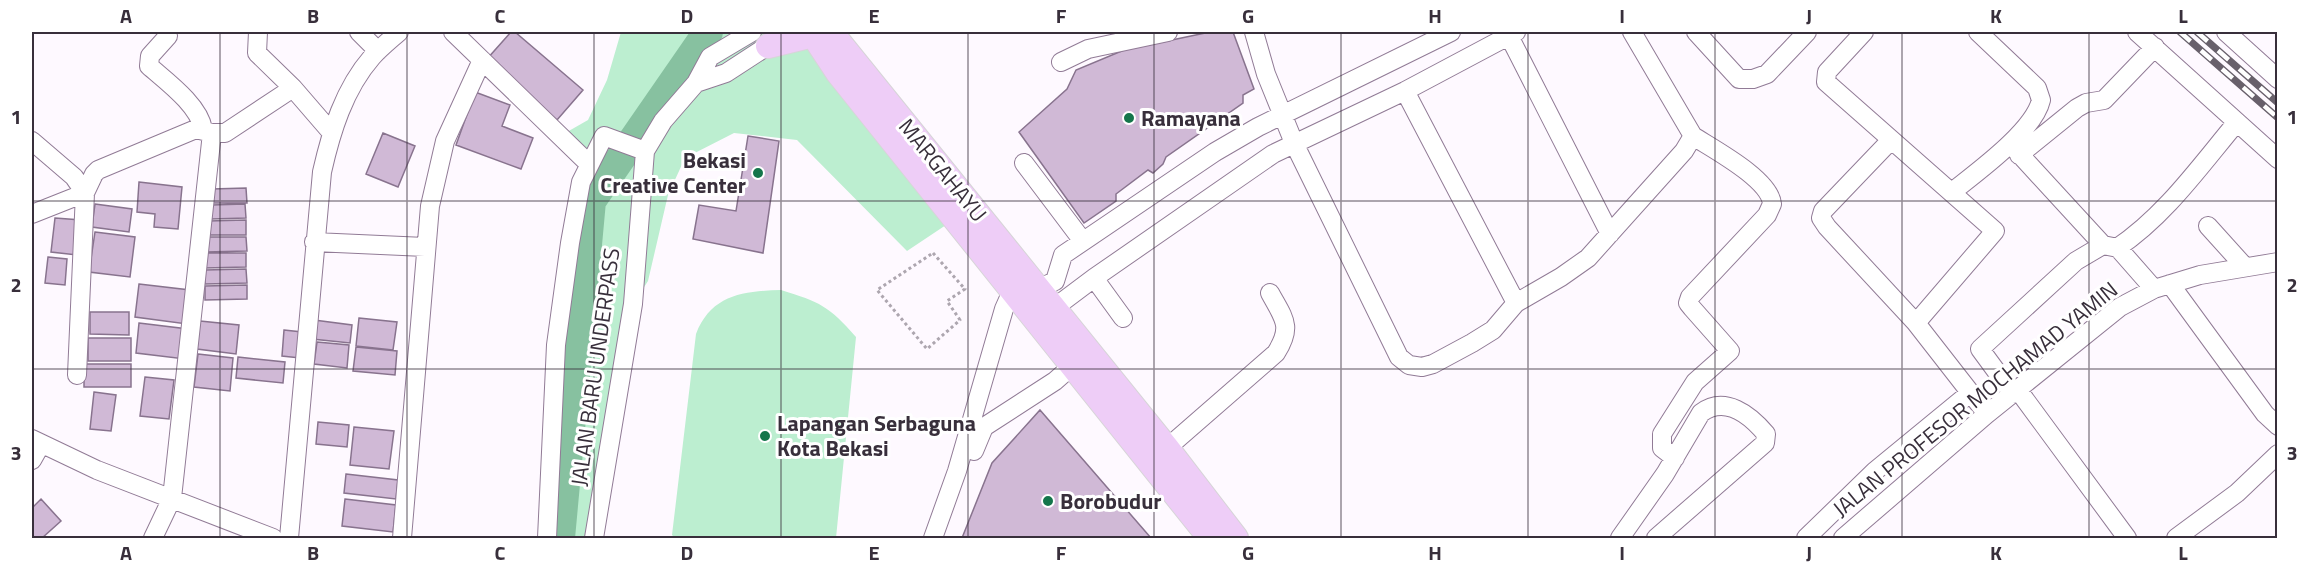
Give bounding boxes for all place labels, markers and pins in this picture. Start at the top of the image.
place label: Ramayana [1141,101,1241,135]
marker: Ramayana [1122,111,1136,125]
place label: Bekasi Creative Center [600,143,746,202]
marker: Bekasi Creative Center [751,166,765,180]
place label: Lapangan Serbaguna Kota Bekasi [777,406,976,465]
marker: Lapangan Serbaguna Kota Bekasi [758,429,772,443]
place label: Borobudur [1060,484,1162,518]
marker: Borobudur [1041,494,1055,508]

